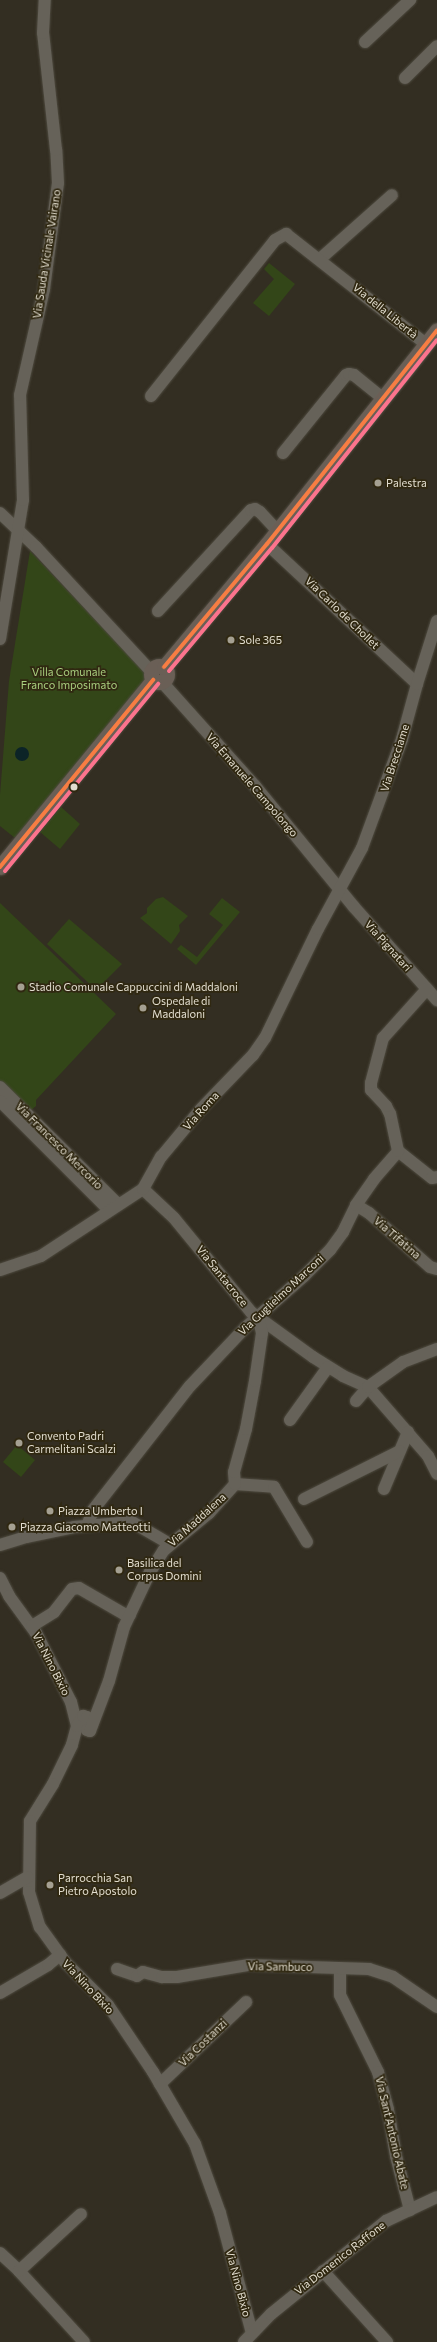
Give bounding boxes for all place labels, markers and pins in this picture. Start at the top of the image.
place label: Palestra [386,476,427,490]
marker: Palestra [373,478,383,488]
place label: Sole 365 [239,633,282,647]
marker: Sole 365 [226,635,236,645]
unlabelled marker [69,782,79,792]
place label: Stadio Comunale Cappuccini di Maddaloni [29,980,238,994]
marker: Stadio Comunale Cappuccini di Maddaloni [16,982,26,992]
place label: Ospedale di Maddaloni [152,995,210,1021]
marker: Ospedale di Maddaloni [137,1002,149,1014]
place label: Convento Padri Carmelitani Scalzi [27,1430,116,1456]
marker: Convento Padri Carmelitani Scalzi [14,1438,24,1448]
place label: Piazza Umberto I [58,1504,143,1518]
marker: Piazza Umberto I [45,1506,55,1516]
place label: Piazza Giacomo Matteotti [20,1520,150,1534]
marker: Piazza Giacomo Matteotti [7,1522,17,1532]
place label: Basilica del Corpus Domini [127,1557,201,1583]
marker: Basilica del Corpus Domini [114,1565,124,1575]
place label: Parrocchia San Pietro Apostolo [58,1872,137,1898]
marker: Parrocchia San Pietro Apostolo [45,1880,55,1890]

